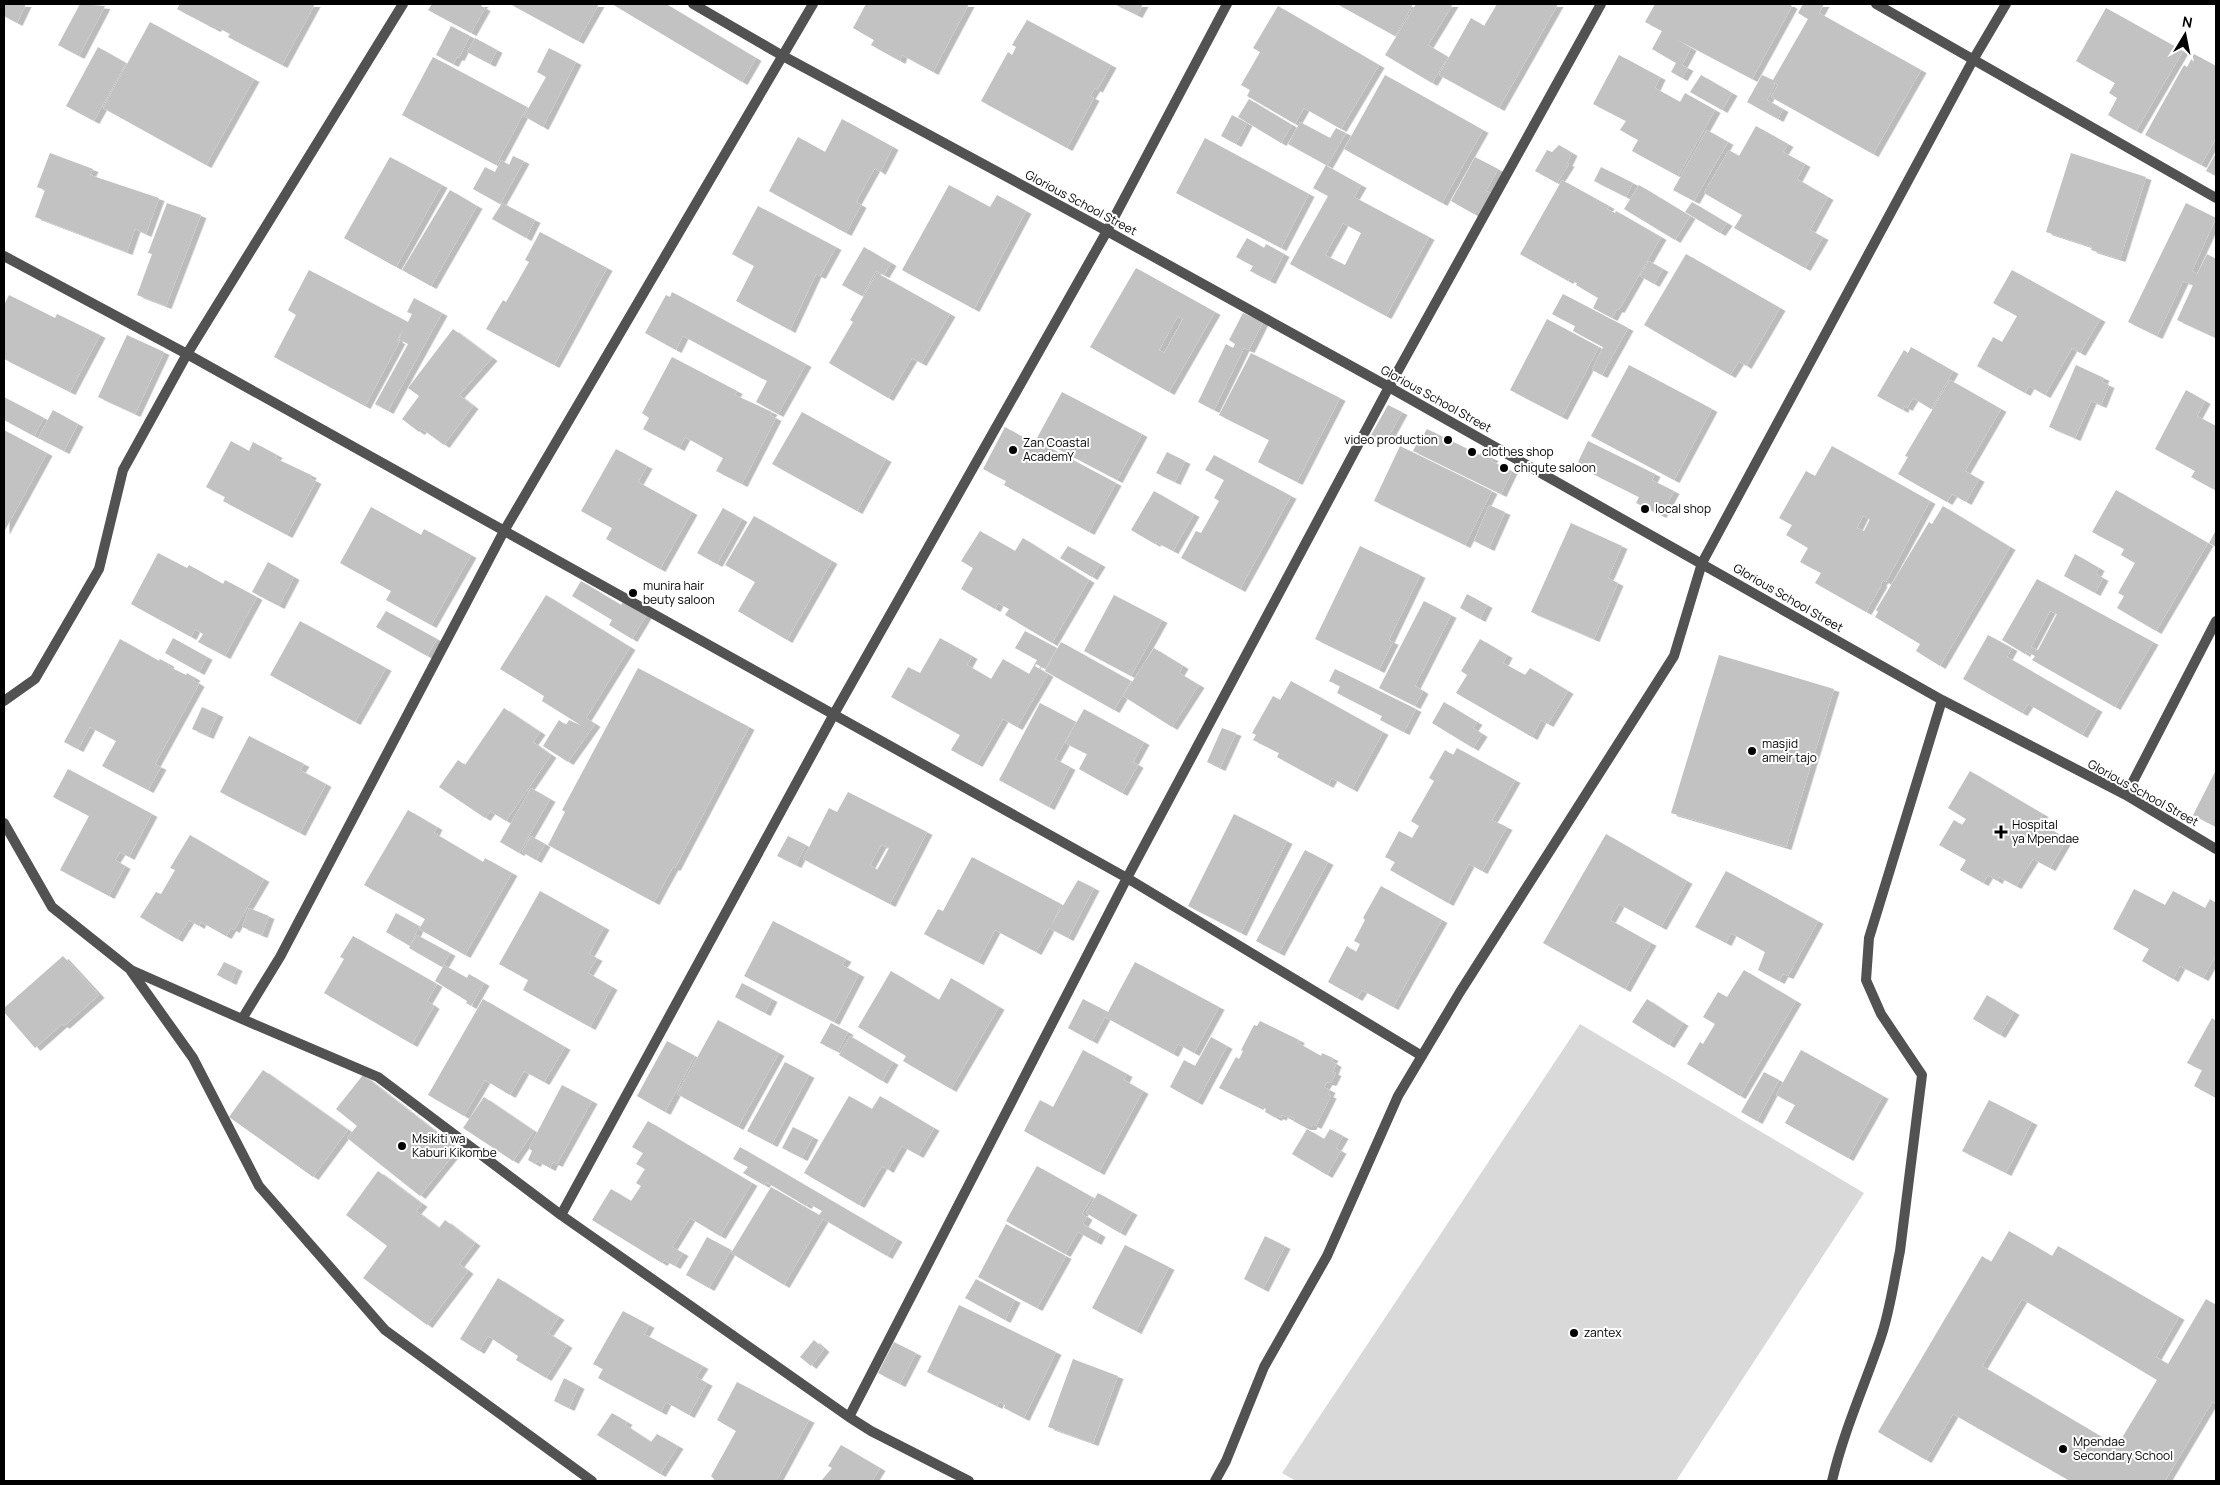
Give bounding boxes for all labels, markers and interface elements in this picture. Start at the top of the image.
north arrow [2160,10,2210,60]
text: N [2181,11,2194,32]
street label: Glorious School Street [1022,166,1140,239]
street label: Glorious School Street [1378,361,1495,436]
place label: video production [1344,431,1438,448]
place label: Zan Coastal AcademY [1023,434,1090,465]
marker: video production [1442,434,1454,446]
place label: clothes shop [1482,443,1554,460]
marker: Zan Coastal AcademY [1007,444,1019,456]
marker: clothes shop [1466,446,1478,458]
place label: chiqute saloon [1514,459,1596,476]
marker: chiqute saloon [1498,462,1510,474]
place label: local shop [1655,500,1711,517]
marker: local shop [1639,503,1651,515]
street label: Glorious School Street [1730,559,1846,636]
place label: munira hair beuty saloon [643,577,715,608]
marker: munira hair beuty saloon [627,587,639,599]
place label: masjid ameir tajo [1762,735,1817,766]
marker: masjid ameir tajo [1746,745,1758,757]
street label: Glorious School Street [2085,755,2202,830]
place label: Hospital ya Mpendae [2012,816,2079,847]
marker: Hospital ya Mpendae [1994,825,2008,839]
place label: Msikiti wa Kaburi Kikombe [412,1130,497,1161]
marker: Msikiti wa Kaburi Kikombe [396,1140,408,1152]
place label: zantex [1584,1324,1622,1341]
marker: zantex [1568,1327,1580,1339]
place label: Mpendae Secondary School [2073,1433,2173,1464]
marker: Mpendae Secondary School [2057,1443,2069,1455]

